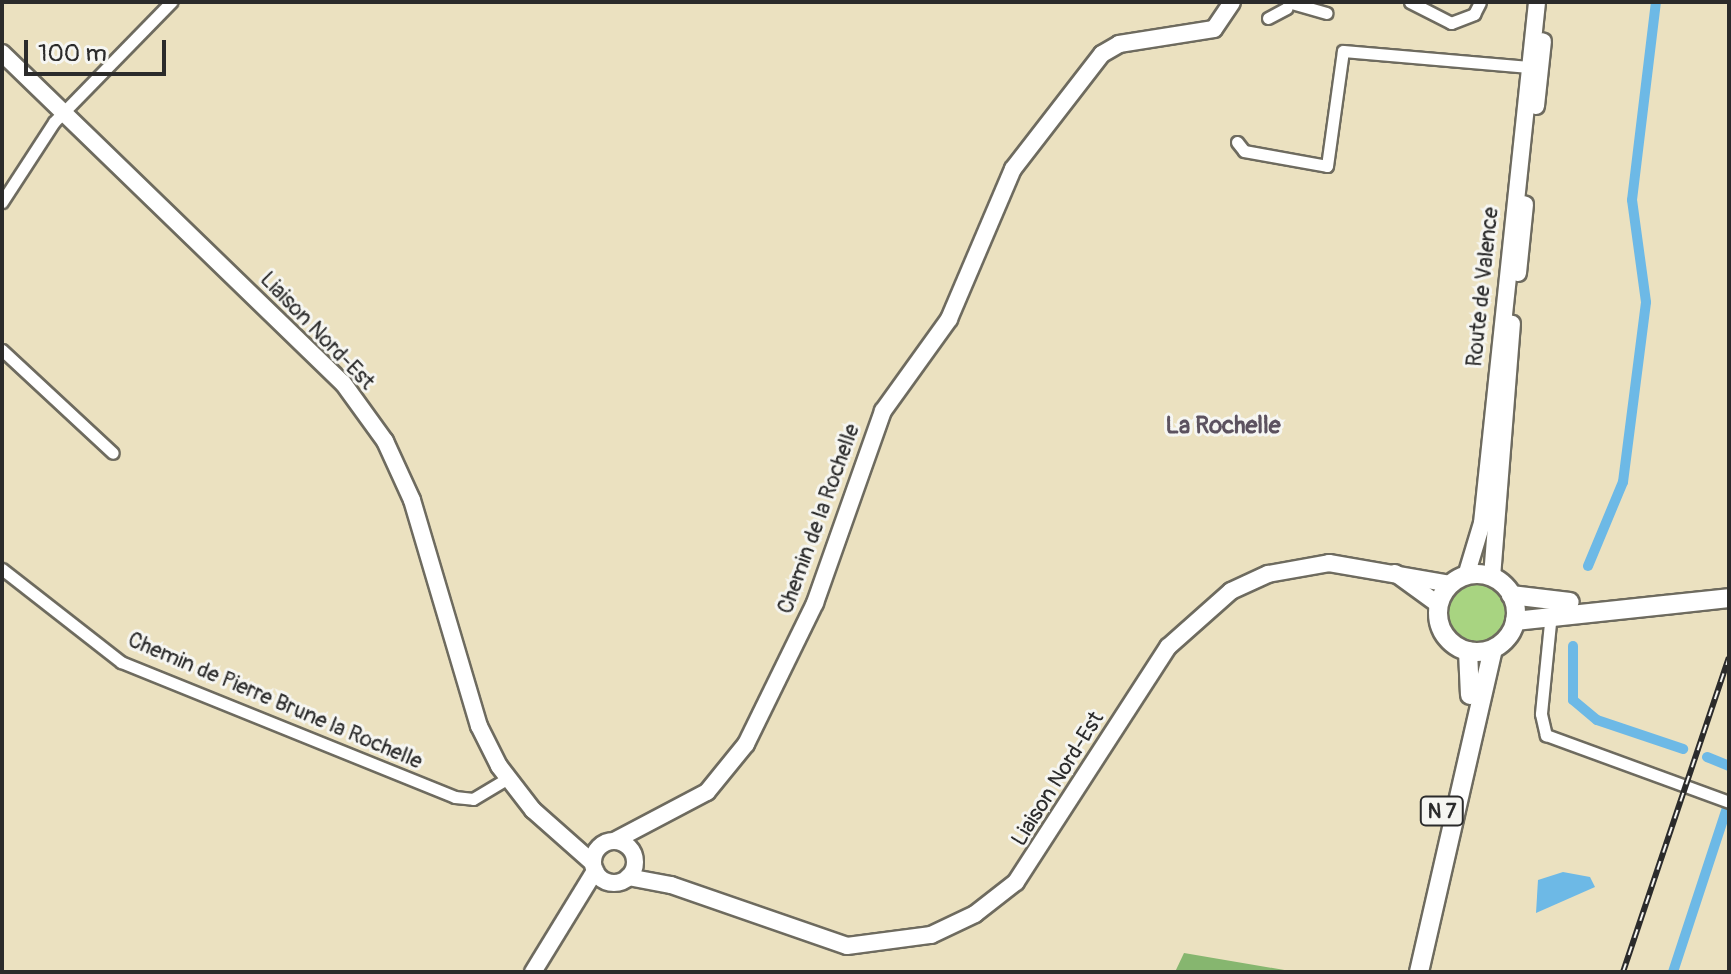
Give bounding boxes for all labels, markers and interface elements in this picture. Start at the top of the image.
scale bar [28,24,170,74]
text: 100 m [38,39,107,68]
street label: Route de Valence [1461,206,1505,368]
street label: Liaison Nord-Est [254,267,380,395]
district label: La Rochelle [1165,412,1281,440]
street label: Chemin de la Rochelle [772,420,866,618]
street label: Chemin de Pierre Brune la Rochelle [124,627,426,775]
street label: Liaison Nord-Est [1006,707,1110,851]
road number: N 7 [1418,795,1466,827]

